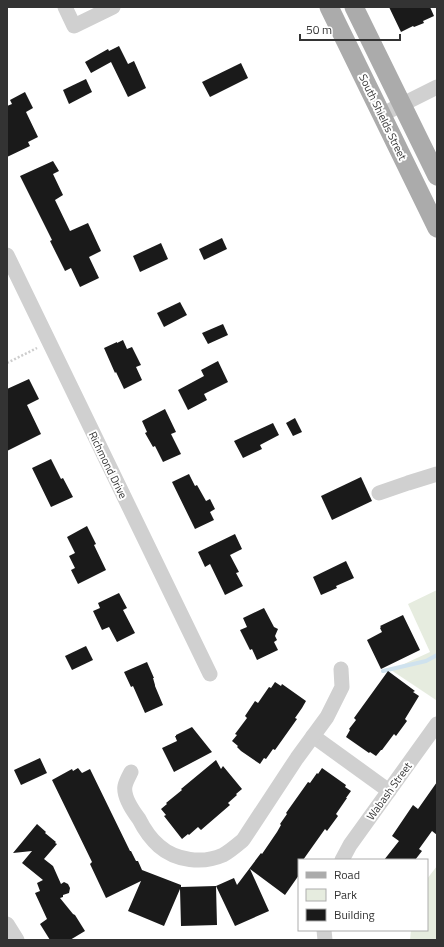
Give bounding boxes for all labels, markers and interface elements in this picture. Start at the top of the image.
scale bar [300,16,400,42]
text: 50 m [306,20,332,39]
street label: South Shields Street [355,71,411,163]
street label: Richmond Drive [85,429,131,502]
street label: Wabash Street [362,759,416,823]
legend [298,859,428,931]
text: Road [334,865,360,884]
text: Park [334,885,357,904]
text: Building [334,905,375,924]

